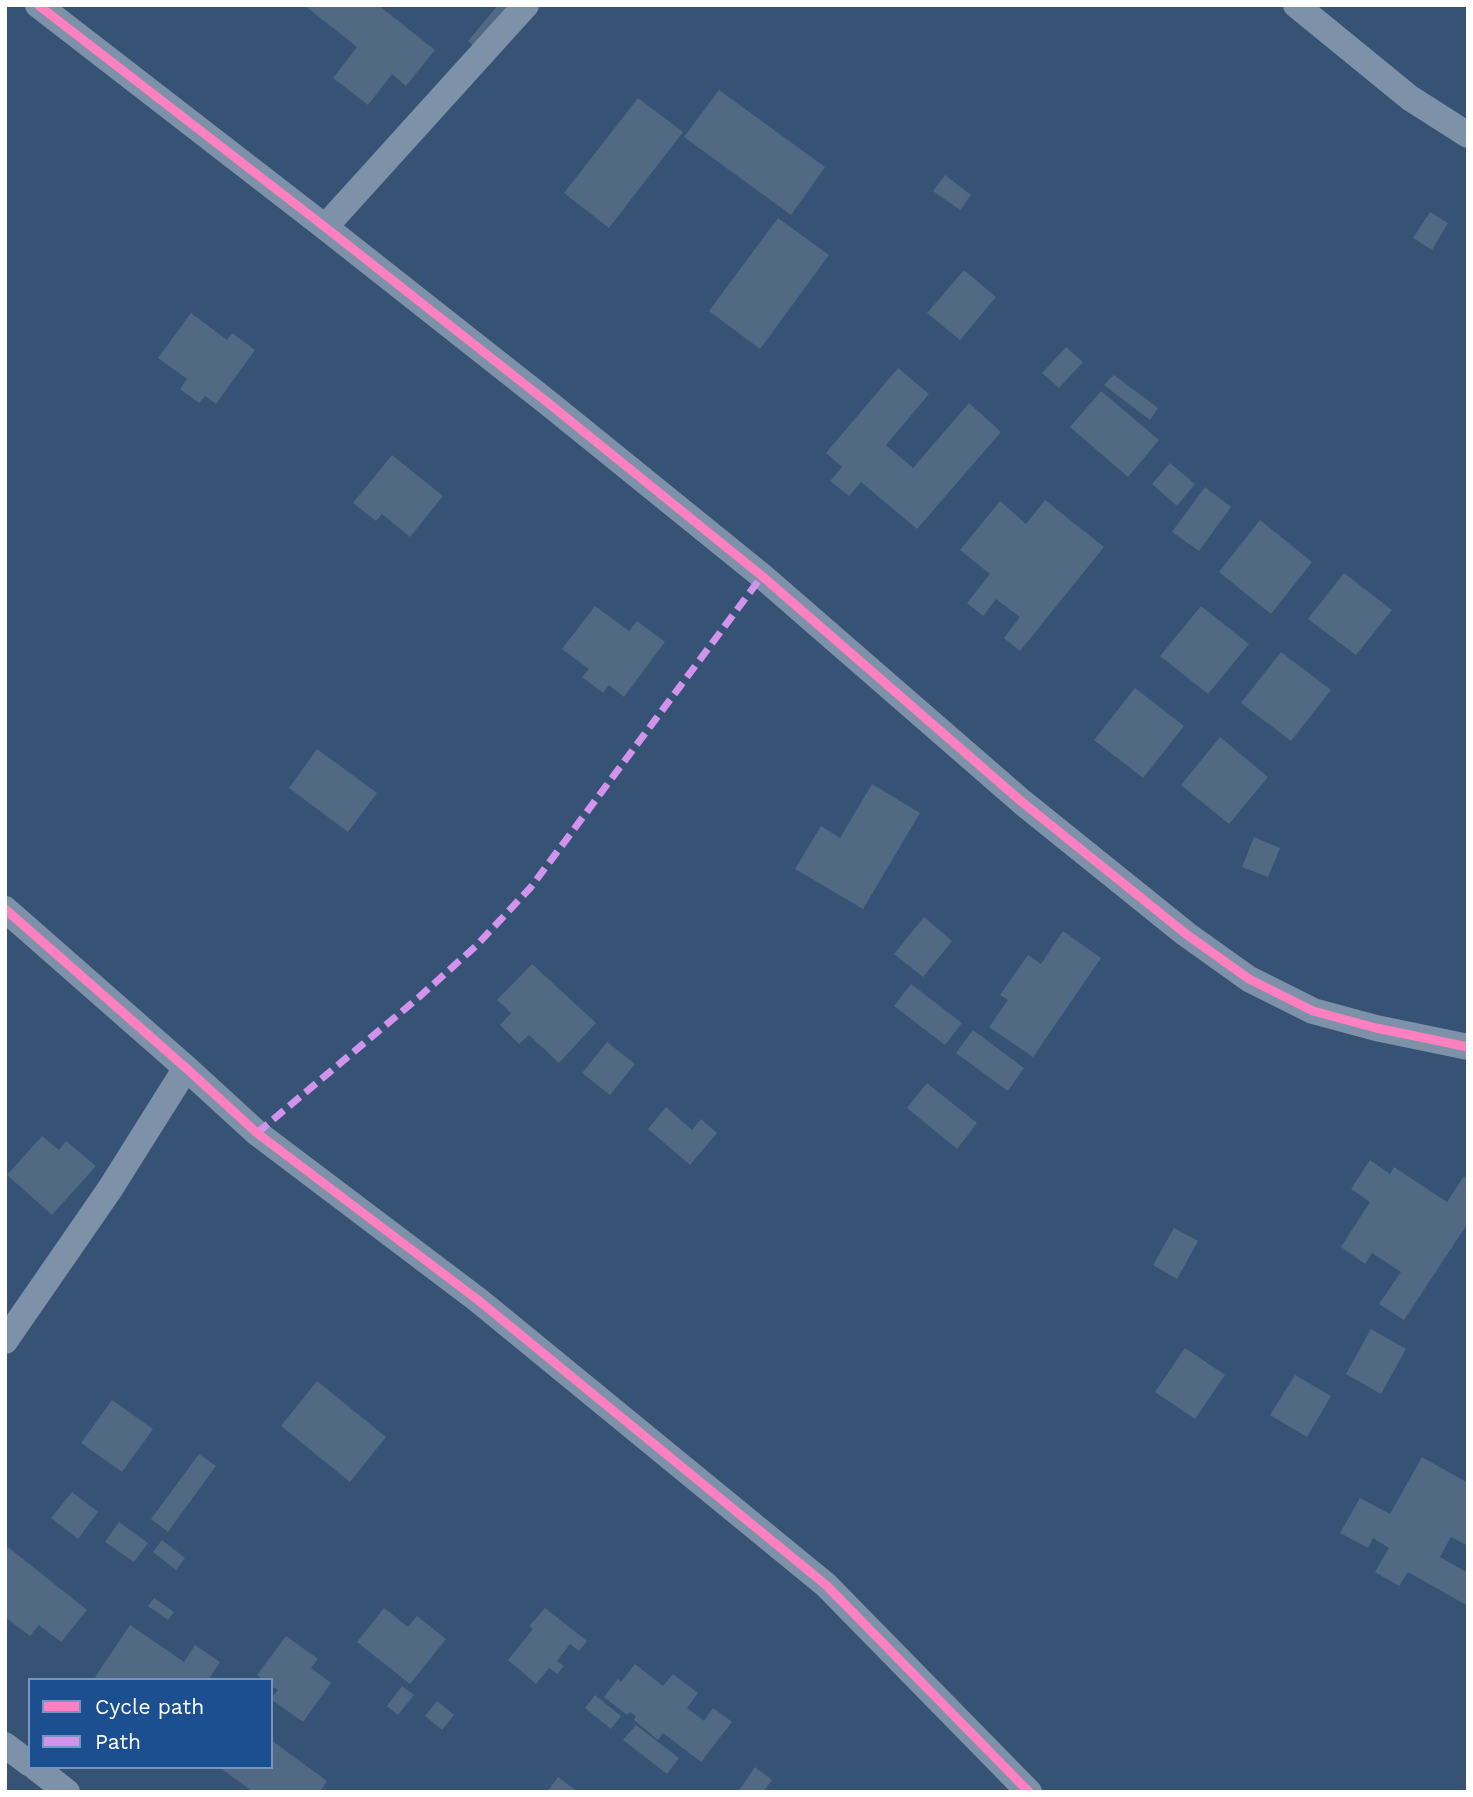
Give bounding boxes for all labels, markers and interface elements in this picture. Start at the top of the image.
legend [28,1678,273,1769]
text: Cycle path [95,1694,204,1719]
text: Path [95,1729,141,1754]

